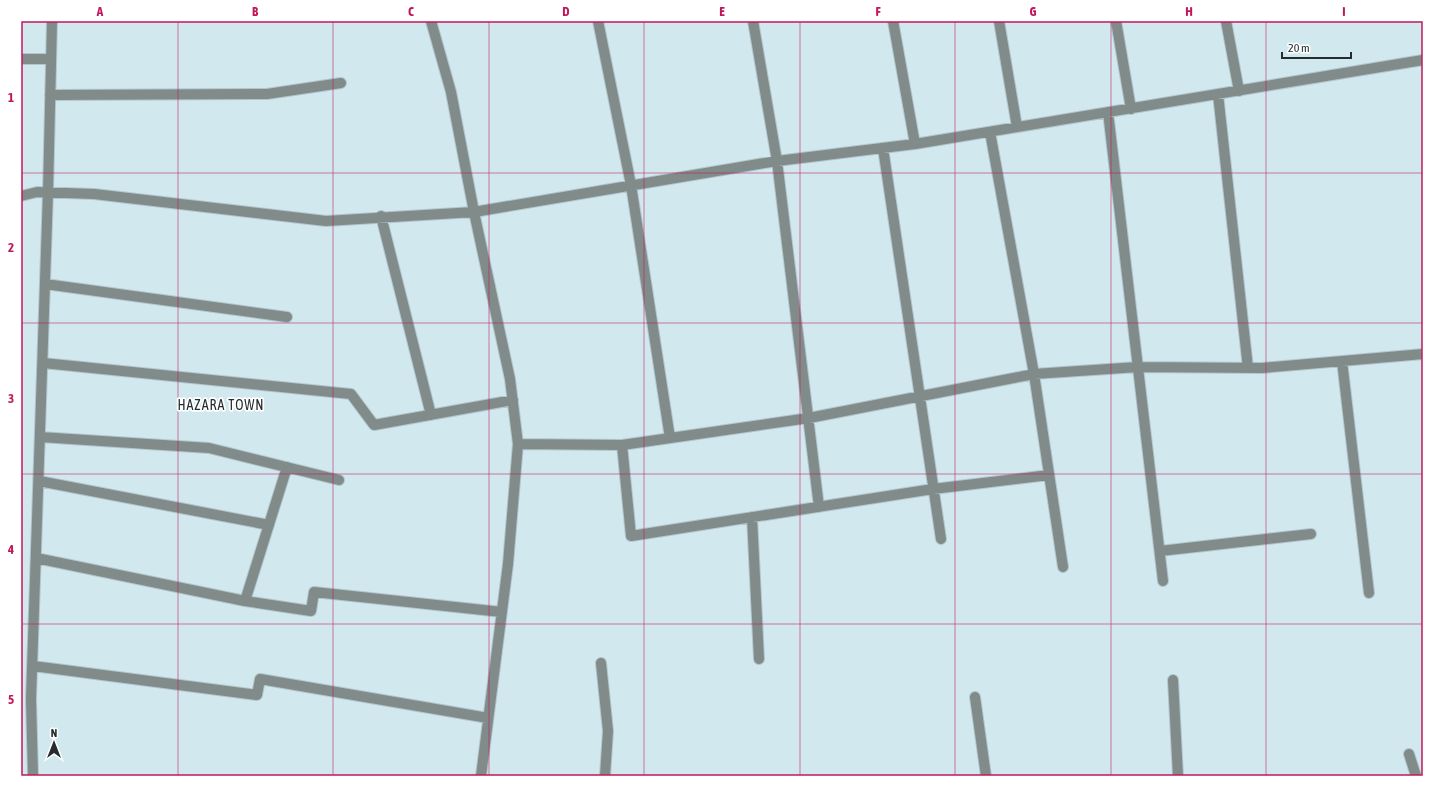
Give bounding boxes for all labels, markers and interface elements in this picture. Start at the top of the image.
text: A [96,4,104,19]
text: B [252,4,259,19]
text: C [408,4,414,19]
text: D [562,4,570,19]
text: E [719,4,725,19]
text: F [875,4,881,19]
text: G [1030,4,1037,19]
text: H [1185,4,1193,19]
text: I [1342,4,1346,19]
scale bar [1282,34,1351,60]
text: 20 m [1288,41,1310,55]
text: 1 [8,90,14,105]
text: 2 [8,240,14,255]
text: 3 [8,391,14,406]
district label: HAZARA TOWN [177,397,265,413]
text: 4 [7,542,14,557]
text: 5 [8,692,14,707]
north arrow [34,723,74,763]
text: N [51,727,57,739]

